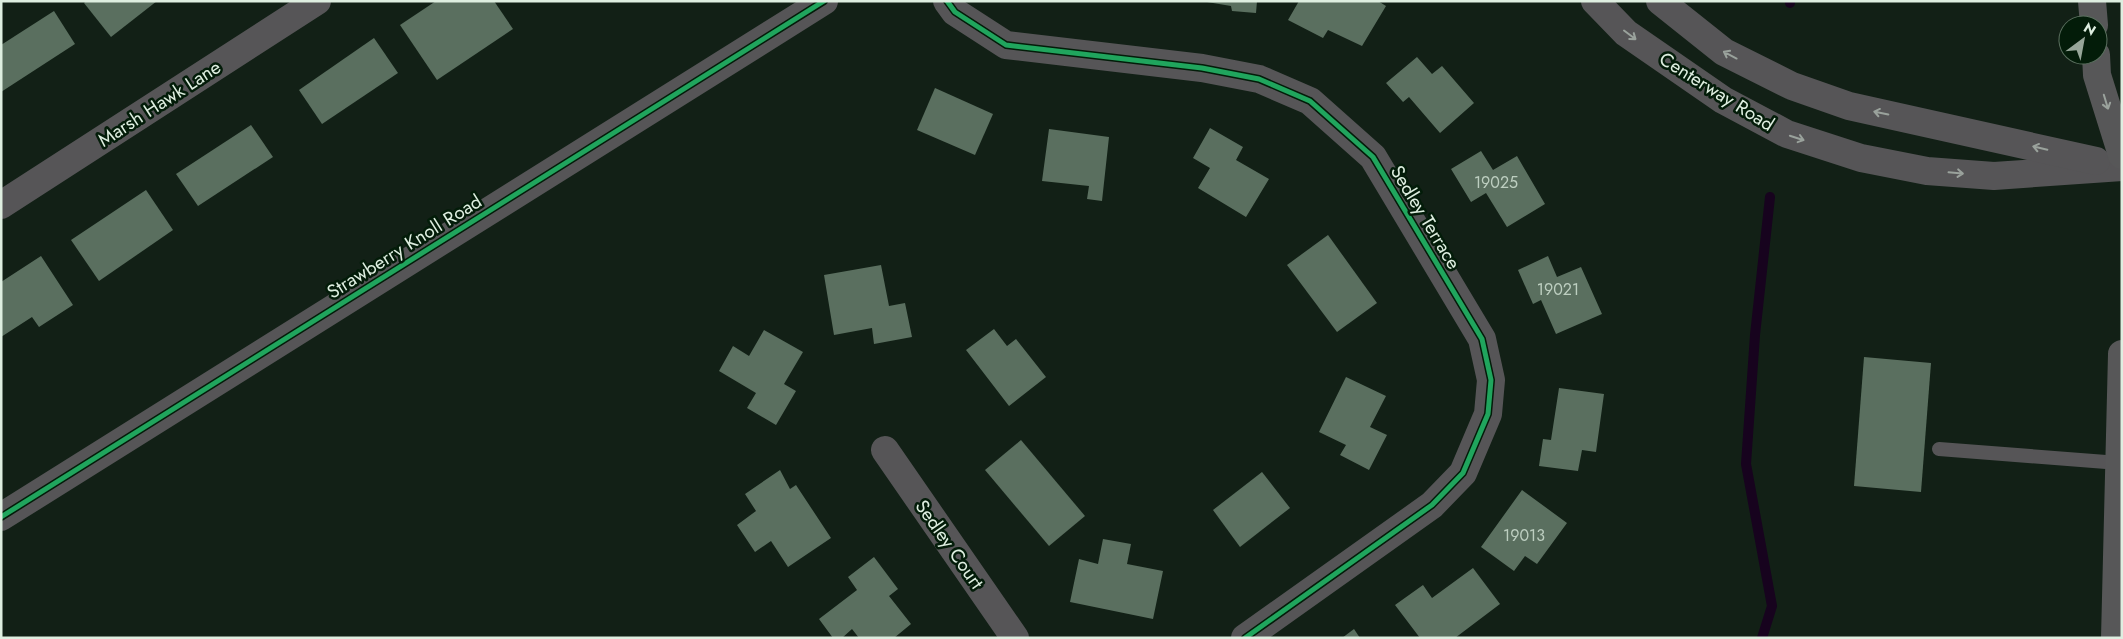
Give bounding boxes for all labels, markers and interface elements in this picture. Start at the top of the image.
north arrow [2058,15,2108,65]
text: N [2080,18,2100,40]
one-way arrow [1623,30,1636,41]
street label: Centerway Road [1654,45,1780,138]
one-way arrow [1723,50,1738,59]
street label: Marsh Hawk Lane [93,53,226,153]
one-way arrow [2101,94,2111,110]
one-way arrow [1874,108,1890,117]
one-way arrow [1789,134,1805,143]
one-way arrow [2032,143,2048,152]
street label: Sedley Terrace [1384,160,1467,274]
one-way arrow [1947,168,1963,178]
house number: 19025 [1474,171,1518,194]
street label: Strawberry Knoll Road [322,188,487,305]
house number: 19021 [1537,278,1579,301]
street label: Sedley Court [909,494,991,595]
house number: 19013 [1503,524,1545,547]

